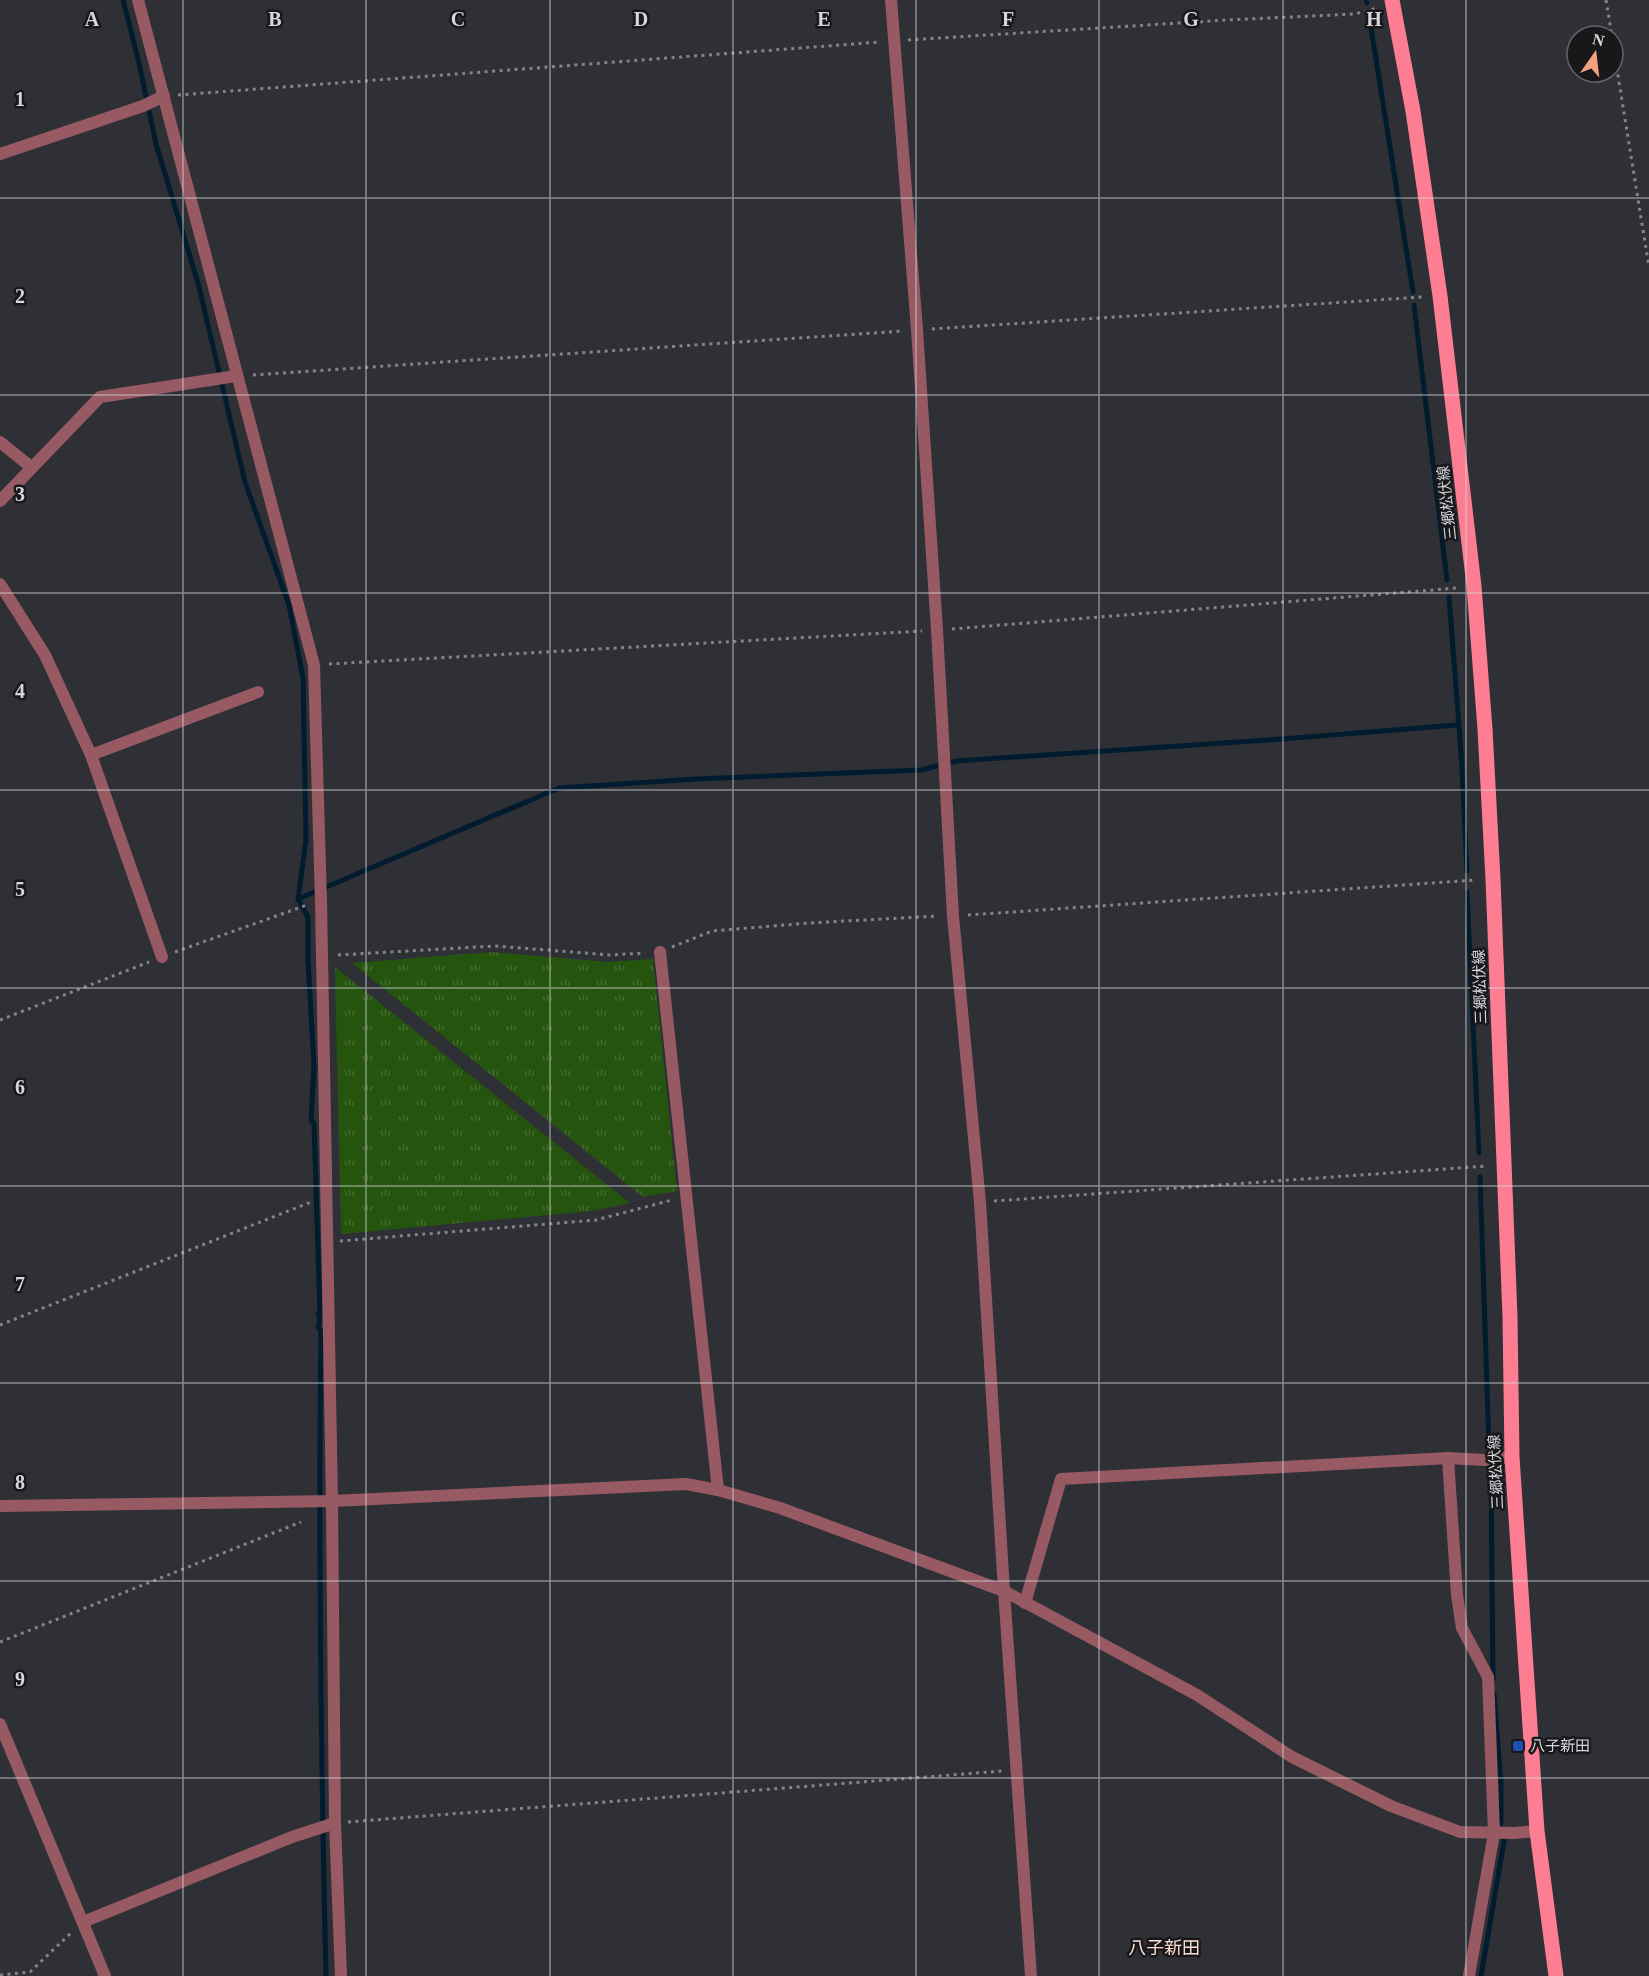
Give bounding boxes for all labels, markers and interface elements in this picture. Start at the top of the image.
text: A [85,8,100,30]
text: B [268,8,282,30]
text: C [451,8,465,30]
text: D [634,8,648,30]
text: E [817,8,831,30]
text: F [1002,8,1014,30]
text: G [1183,8,1199,30]
text: H [1366,8,1382,30]
north arrow [1565,24,1625,84]
text: N [1591,30,1607,50]
text: 1 [15,88,25,110]
text: 2 [15,285,25,307]
street label: 三郷松伏線 [1435,465,1459,541]
text: 3 [15,483,25,505]
text: 4 [15,680,25,702]
text: 5 [15,878,25,900]
street label: 三郷松伏線 [1471,949,1489,1025]
text: 6 [15,1076,25,1098]
text: 7 [15,1273,25,1295]
street label: 三郷松伏線 [1486,1434,1506,1510]
text: 8 [15,1471,25,1493]
text: 9 [15,1668,25,1690]
place label: 八子新田 [1530,1738,1590,1754]
marker: 八子新田 [1511,1739,1525,1753]
district label: 八子新田 [1128,1938,1200,1958]

